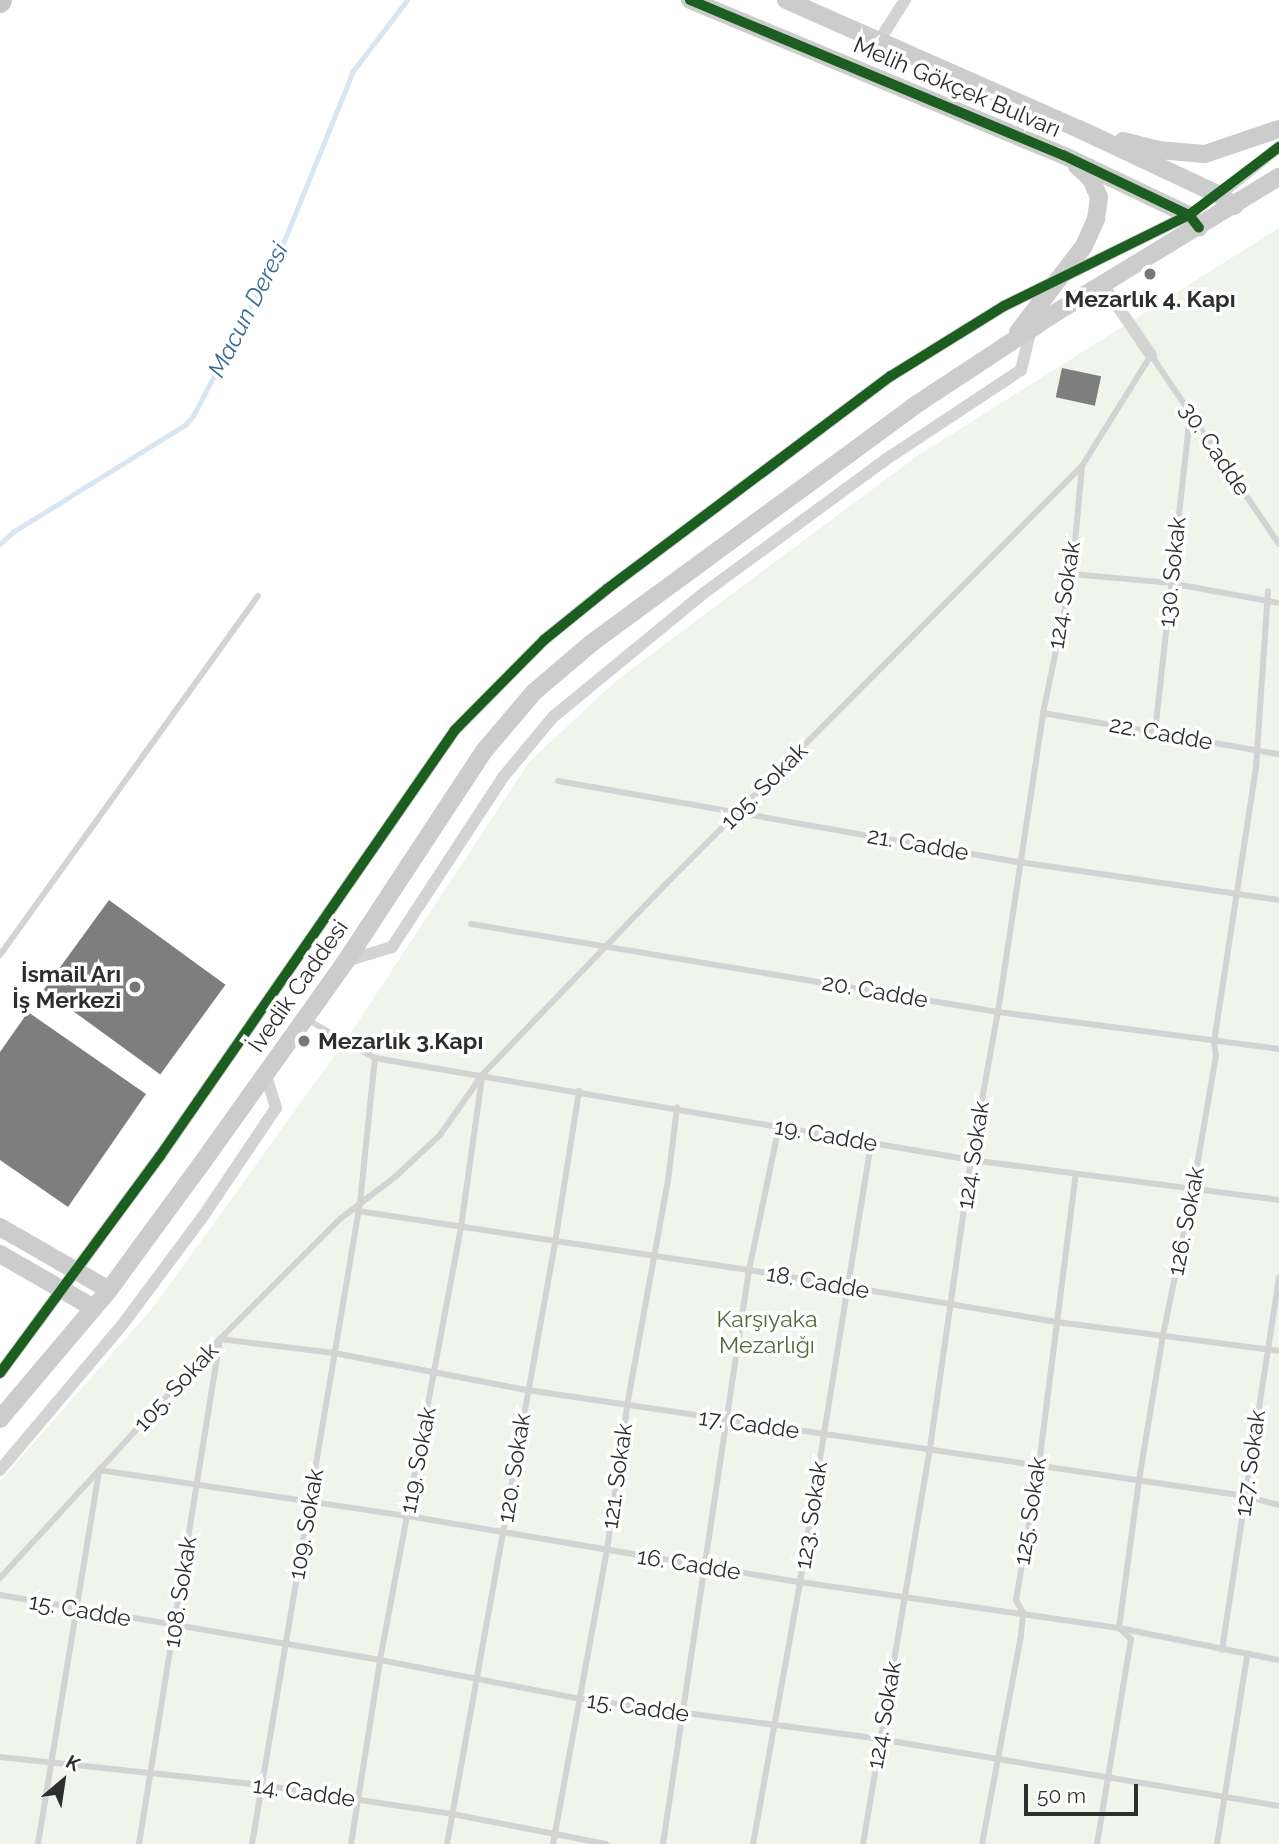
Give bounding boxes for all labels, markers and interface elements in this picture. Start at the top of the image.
street label: Melih Gökçek Bulvarı [849,31,1065,143]
water label: Macun Deresi [202,238,294,382]
marker: Mezarlık 4. Kapı [1142,266,1158,282]
place label: Mezarlık 4. Kapı [1064,285,1236,313]
street label: 30. Cadde [1174,397,1256,501]
street label: 130. Sokak [1152,515,1192,629]
street label: 124. Sokak [1042,539,1086,651]
street label: 22. Cadde [1107,710,1215,756]
street label: 105. Sokak [715,737,813,835]
street label: 21. Cadde [865,822,971,866]
street label: İvedik Caddesi [242,915,354,1057]
place label: İsmail Arı İş Merkezi [12,960,121,1014]
street label: 20. Cadde [820,968,930,1014]
marker: İsmail Arı İş Merkezi [127,979,143,995]
place label: Mezarlık 3.Kapı [318,1027,483,1055]
marker: Mezarlık 3.Kapı [296,1033,312,1049]
street label: 124. Sokak [951,1099,995,1211]
street label: 19. Cadde [772,1112,880,1158]
street label: 126. Sokak [1162,1164,1210,1278]
street label: 18. Cadde [764,1259,872,1305]
park label: Karşıyaka Mezarlığı [717,1305,817,1359]
street label: 105. Sokak [128,1337,224,1437]
street label: 17. Cadde [697,1403,801,1445]
street label: 119. Sokak [394,1404,442,1516]
street label: 127. Sokak [1229,1408,1271,1518]
street label: 120. Sokak [492,1411,536,1525]
street label: 121. Sokak [596,1421,638,1531]
street label: 125. Sokak [1008,1455,1052,1567]
street label: 123. Sokak [789,1459,833,1571]
street label: 109. Sokak [283,1466,329,1582]
street label: 108. Sokak [158,1534,202,1650]
street label: 16. Cadde [635,1542,743,1586]
street label: 15. Cadde [27,1587,133,1633]
street label: 124. Sokak [861,1659,907,1771]
street label: 15. Cadde [585,1686,691,1728]
north arrow [28,1746,98,1816]
text: K [62,1750,84,1775]
scale bar [1027,1770,1141,1814]
street label: 14. Cadde [251,1771,357,1813]
text: 50 m [1037,1783,1086,1808]

